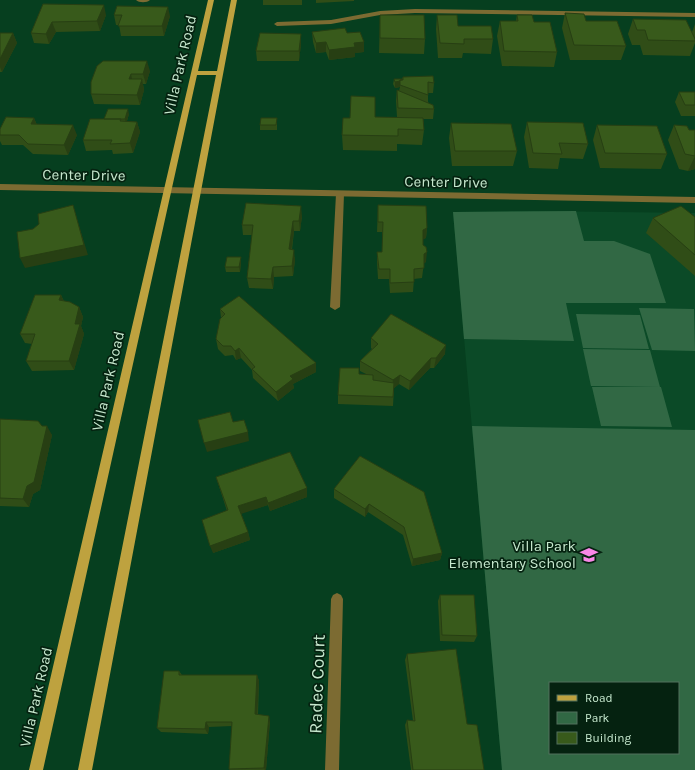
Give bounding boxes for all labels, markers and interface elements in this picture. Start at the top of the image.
street label: Villa Park Road [160,13,200,117]
street label: Center Drive [42,165,126,185]
street label: Center Drive [404,172,488,192]
street label: Villa Park Road [88,329,128,433]
place label: Villa Park Elementary School [449,537,576,572]
school or university icon: Villa Park Elementary School [579,545,599,565]
street label: Radec Court [304,634,330,734]
street label: Villa Park Road [16,645,56,749]
legend [549,682,679,754]
text: Road [585,691,613,705]
text: Park [585,711,610,725]
text: Building [585,731,632,745]

